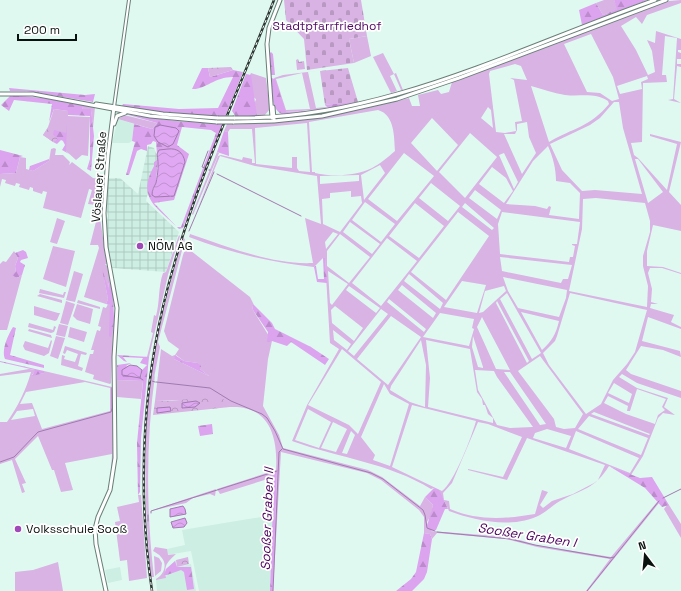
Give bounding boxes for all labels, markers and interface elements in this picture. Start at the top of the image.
scale bar [18,16,76,42]
park label: Stadtpfarrfriedhof [273,18,381,34]
text: 200 m [24,22,60,38]
street label: Vöslauer Straße [88,131,110,223]
place label: NÖM AG [148,238,193,254]
marker: NÖM AG [135,241,145,251]
water label: Sooßer Graben II [257,466,277,571]
water label: Sooßer Graben I [477,519,579,551]
place label: Volksschule Sooß [26,521,127,537]
marker: Volksschule Sooß [13,524,23,534]
north arrow [625,535,665,575]
text: N [637,538,648,553]

